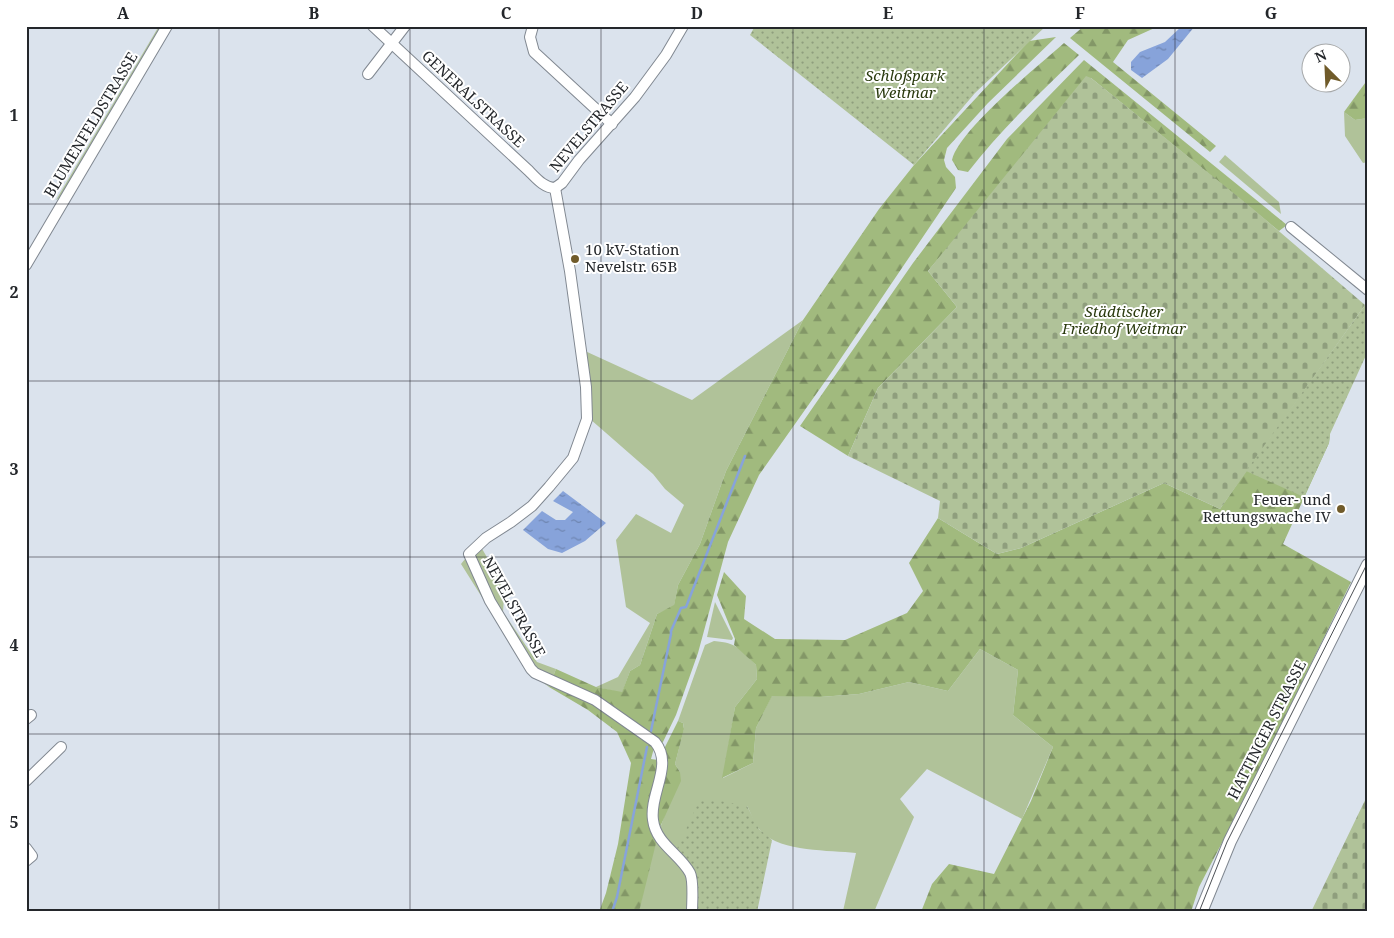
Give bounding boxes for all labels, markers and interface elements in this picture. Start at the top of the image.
text: A [117,2,130,24]
text: B [309,2,320,24]
text: C [501,2,512,24]
text: D [691,2,703,24]
text: E [883,2,893,24]
text: F [1075,2,1085,24]
text: G [1265,2,1277,24]
north arrow [1302,42,1352,92]
street label: GENERALSTRASSE [418,45,529,151]
text: N [1312,45,1329,67]
street label: BLUMENFELDSTRASSE [39,48,142,201]
park label: Schloßpark Weitmar [865,65,945,102]
street label: NEVELSTRASSE [544,77,632,176]
text: 1 [9,104,19,126]
place label: 10 kV-Station Nevelstr. 65B [585,239,680,276]
marker: 10 kV-Station Nevelstr. 65B [569,253,581,265]
text: 2 [9,281,19,303]
park label: Städtischer Friedhof Weitmar [1061,301,1187,338]
text: 3 [9,458,19,480]
place label: Feuer- und Rettungswache IV [1203,489,1332,526]
marker: Feuer- und Rettungswache IV [1335,503,1347,515]
street label: NEVELSTRASSE [479,552,551,661]
text: 4 [9,634,19,656]
street label: HATTINGER STRASSE [1222,656,1310,803]
text: 5 [9,811,19,833]

